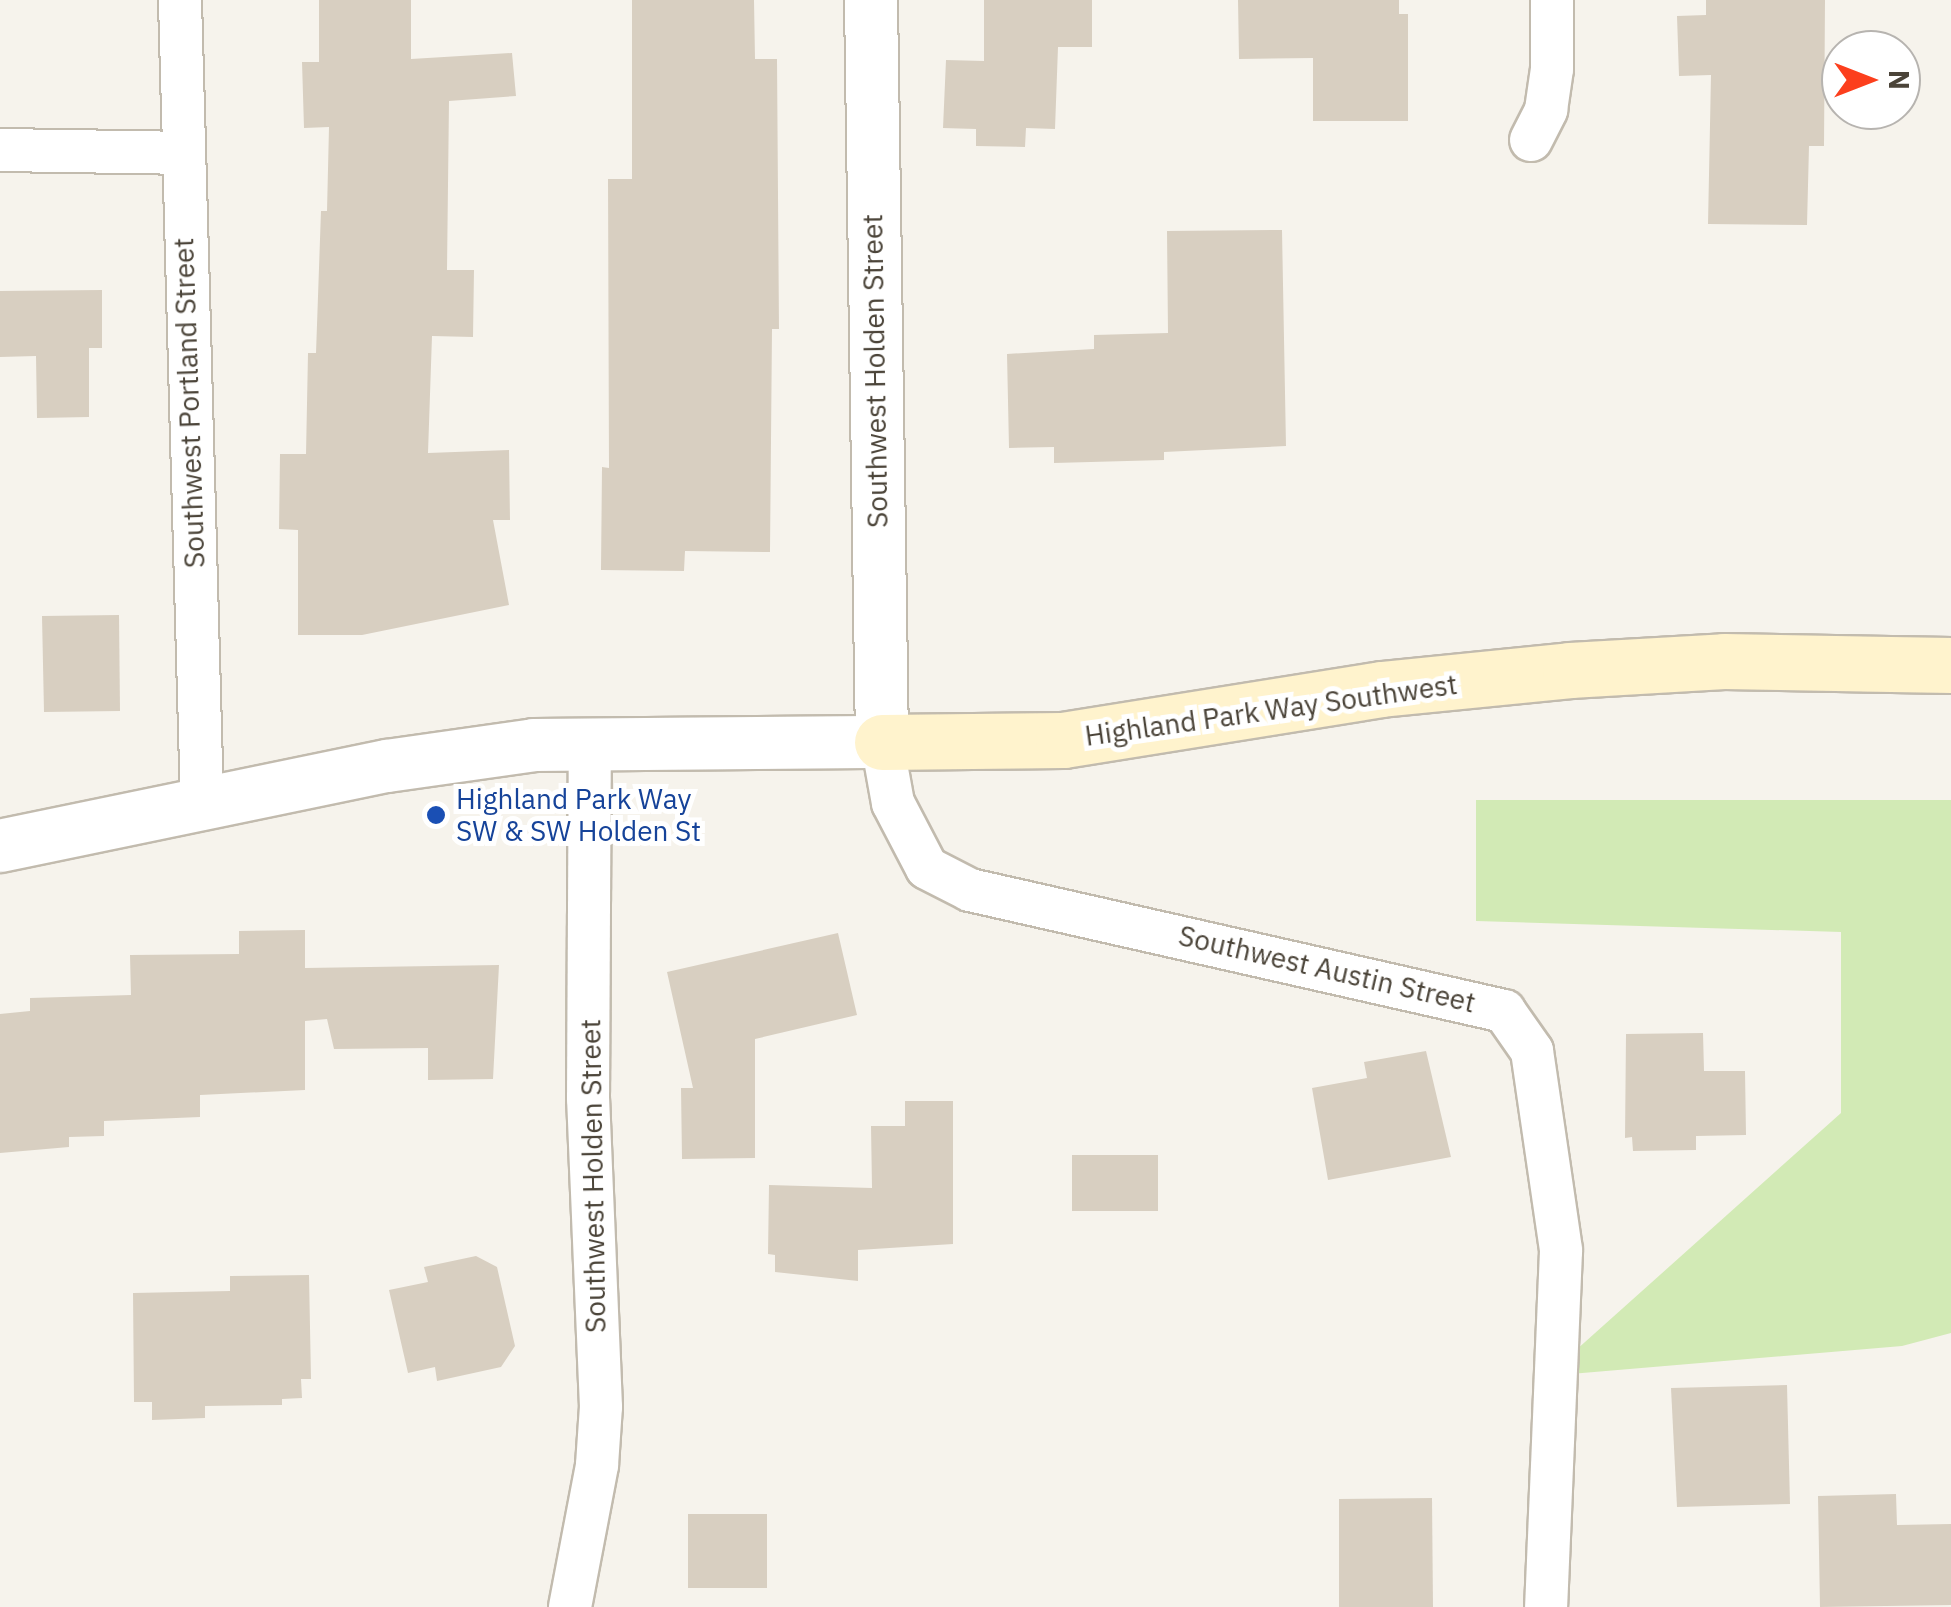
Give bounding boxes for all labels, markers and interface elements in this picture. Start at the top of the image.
north arrow [1821,30,1921,130]
text: N [1881,70,1918,90]
street label: Southwest Holden Street [855,214,895,528]
street label: Southwest Portland Street [166,237,212,569]
street label: Highland Park Way Southwest [1083,667,1459,753]
place label: Highland Park Way SW & SW Holden St [456,782,701,848]
marker: Highland Park Way SW & SW Holden St [425,804,447,826]
street label: Southwest Austin Street [1175,918,1479,1020]
street label: Southwest Holden Street [573,1019,613,1333]

